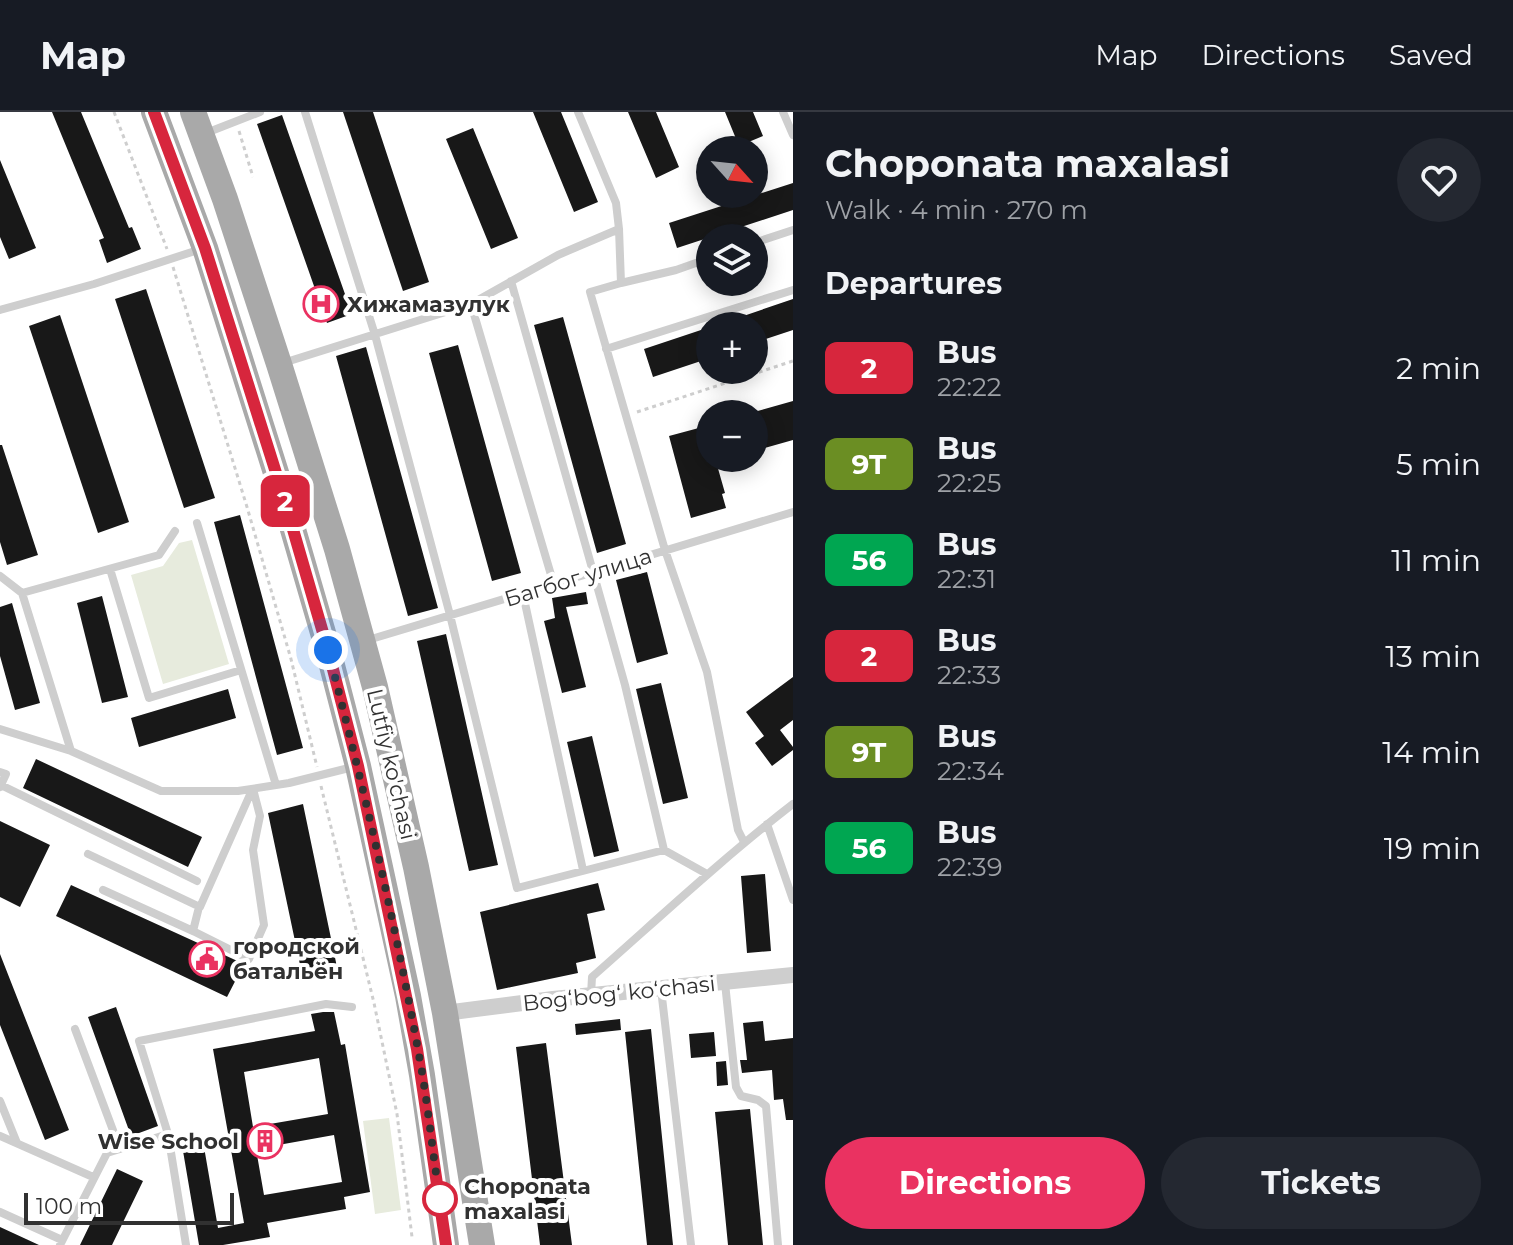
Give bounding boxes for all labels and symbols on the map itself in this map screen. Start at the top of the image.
north arrow [696,136,768,208]
hospital icon: Хижамазулук [302,285,340,323]
place label: Хижамазулук [347,291,511,318]
line badge: 2 [259,475,311,527]
street label: Багбог улица [501,542,655,613]
your location [308,630,348,670]
street label: Lutfiy ko'chasi [361,686,422,842]
place label: городской батальён [233,933,360,985]
public building icon: городской батальён [188,940,226,978]
street label: Bogʻbogʻ koʻchasi [521,970,717,1017]
building icon: Wise School [246,1122,284,1160]
place label: Wise School [97,1128,239,1155]
place label: Choponata maxalasi [464,1173,591,1225]
marker: Choponata maxalasi [423,1182,457,1216]
scale bar [24,1189,234,1225]

